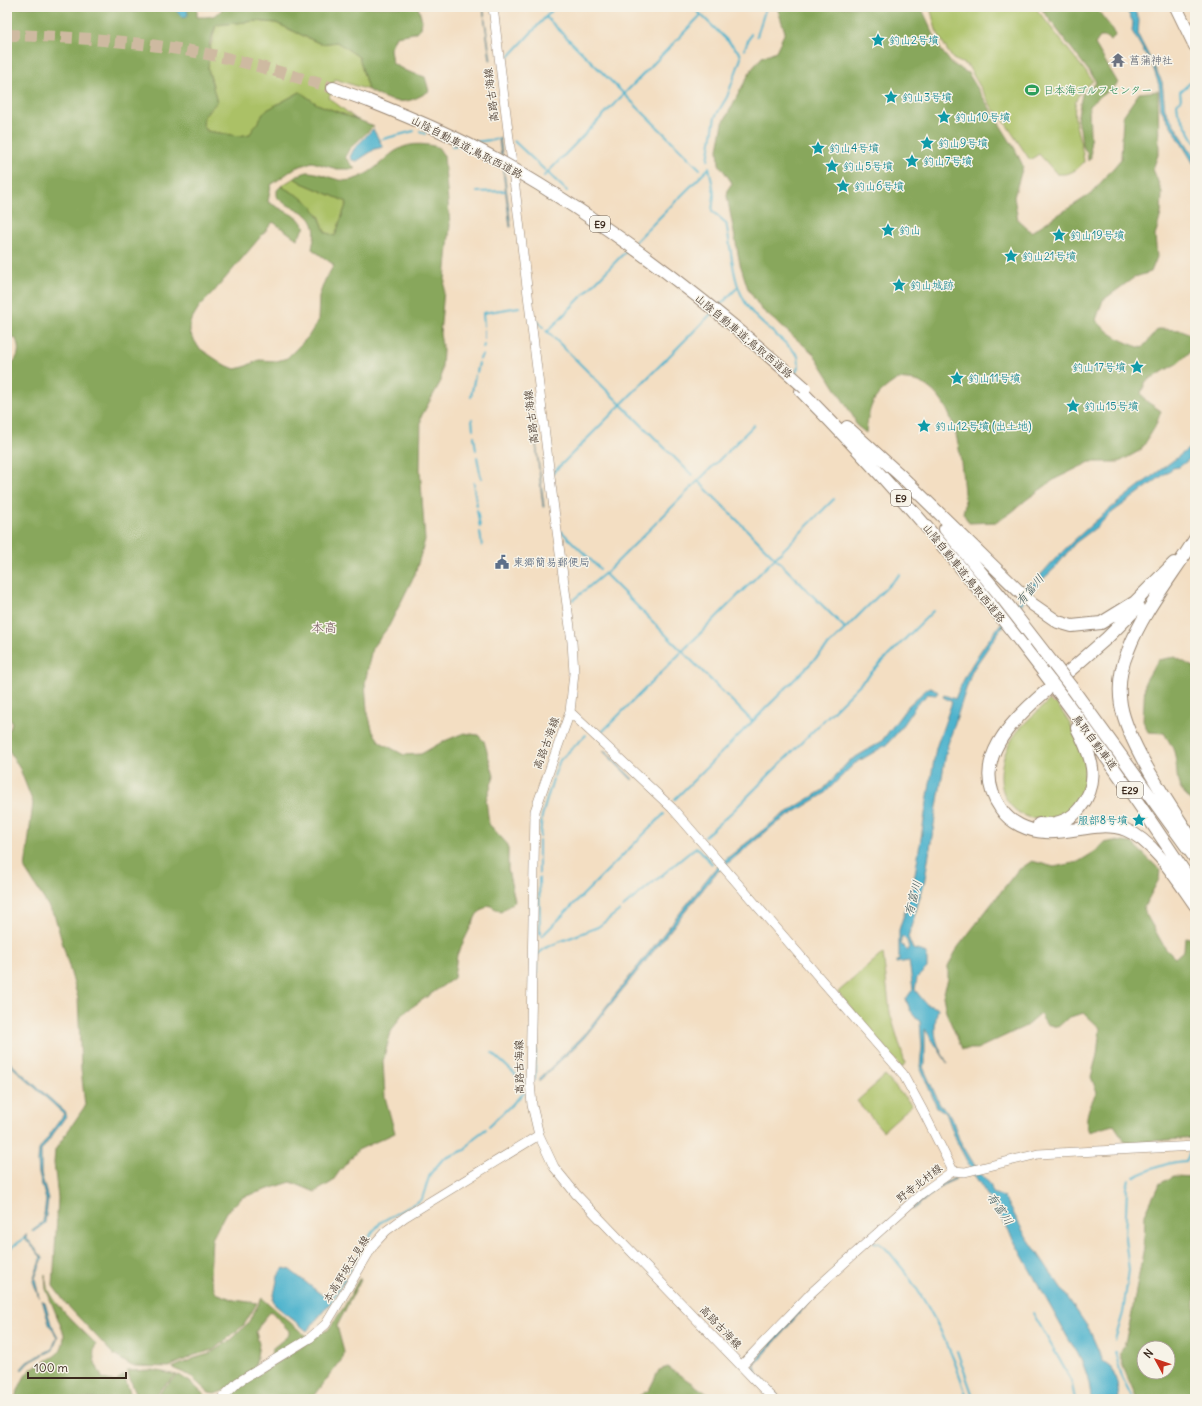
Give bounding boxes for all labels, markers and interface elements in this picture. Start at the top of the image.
place icon: 釣山2号墳 [870,32,886,48]
place label: 釣山2号墳 [889,33,939,47]
temple icon: 菖蒲神社 [1110,52,1126,68]
place label: 菖蒲神社 [1129,53,1173,67]
street label: 高路古海線 [481,67,501,123]
sports icon: 日本海ゴルフセンター [1024,82,1040,98]
place label: 日本海ゴルフセンター [1043,83,1152,97]
place icon: 釣山3号墳 [883,89,899,105]
place label: 釣山3号墳 [902,90,952,104]
place icon: 釣山10号墳 [936,109,952,125]
place label: 釣山10号墳 [955,110,1011,124]
street label: 山陰自動車道;鳥取西道路 [409,113,525,181]
place icon: 釣山9号墳 [919,135,935,151]
place label: 釣山9号墳 [938,136,988,150]
place icon: 釣山4号墳 [810,140,826,156]
place label: 釣山4号墳 [829,141,879,155]
place icon: 釣山7号墳 [904,153,920,169]
place label: 釣山7号墳 [923,154,972,168]
place icon: 釣山5号墳 [824,158,840,174]
place label: 釣山5号墳 [843,159,893,173]
place icon: 釣山6号墳 [835,178,851,194]
place label: 釣山6号墳 [854,179,904,193]
road number: E9 [590,216,610,232]
place icon: 釣山 [880,222,896,238]
place label: 釣山 [899,223,921,237]
place icon: 釣山19号墳 [1051,227,1067,243]
place label: 釣山19号墳 [1070,228,1125,242]
place icon: 釣山21号墳 [1003,248,1019,264]
place label: 釣山21号墳 [1022,249,1076,263]
place icon: 釣山城跡 [891,277,907,293]
place label: 釣山城跡 [910,278,954,292]
street label: 山陰自動車道;鳥取西道路 [692,291,796,381]
place icon: 釣山17号墳 [1129,359,1145,375]
place label: 釣山17号墳 [1072,360,1126,374]
place icon: 釣山11号墳 [949,370,965,386]
place label: 釣山11号墳 [968,371,1021,385]
street label: 高路古海線 [521,389,541,445]
place icon: 釣山15号墳 [1065,398,1081,414]
place label: 釣山15号墳 [1084,399,1139,413]
place icon: 釣山12号墳 (出土地) [916,418,932,434]
place label: 釣山12号墳 (出土地) [935,419,1032,433]
road number: E9 [891,490,911,506]
street label: 山陰自動車道;鳥取西道路 [920,521,1008,625]
public building icon: 東郷簡易郵便局 [494,554,510,570]
place label: 東郷簡易郵便局 [513,555,590,569]
water label: 有富川 [1012,571,1047,608]
district label: 本高 [311,619,337,636]
street label: 鳥取自動車道 [1070,711,1120,773]
street label: 高路古海線 [530,715,562,771]
road number: E29 [1117,782,1143,798]
place icon: 服部8号墳 [1131,812,1147,828]
place label: 服部8号墳 [1078,813,1128,827]
water label: 有富川 [901,879,924,917]
street label: 高路古海線 [512,1039,526,1095]
street label: 野寺北村線 [893,1161,945,1205]
water label: 有富川 [984,1190,1017,1228]
street label: 本高野坂立見線 [320,1233,372,1305]
street label: 高路古海線 [697,1302,745,1352]
north arrow [1136,1340,1176,1380]
text: N [1141,1346,1156,1361]
scale bar [28,1354,126,1380]
text: 100 m [34,1360,68,1375]

